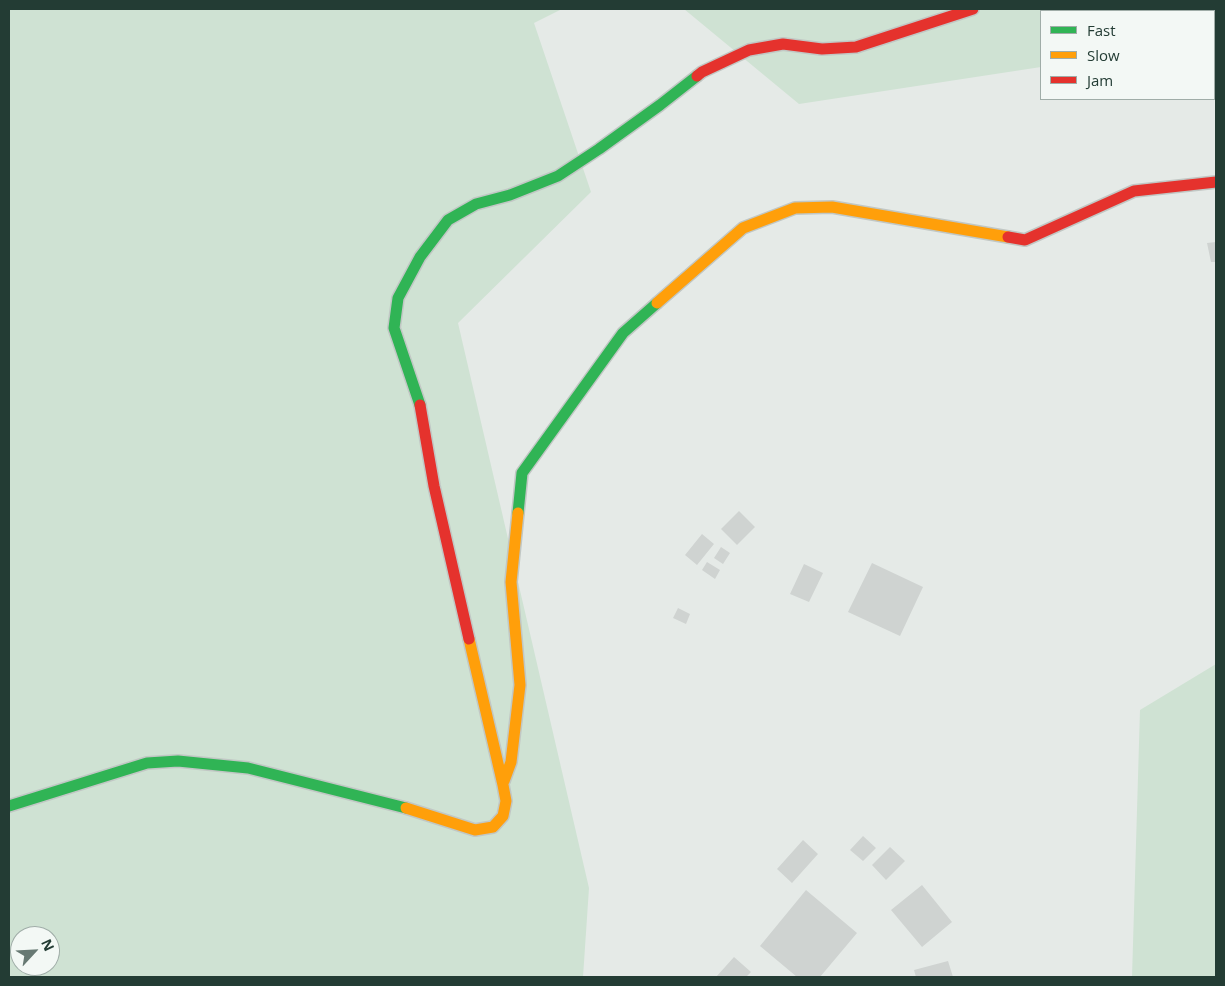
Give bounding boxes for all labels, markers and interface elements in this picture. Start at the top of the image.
legend [1040,10,1215,100]
text: Fast [1087,20,1116,40]
text: Slow [1087,45,1120,65]
text: Jam [1087,70,1113,90]
north arrow [10,926,60,976]
text: N [37,936,59,954]

